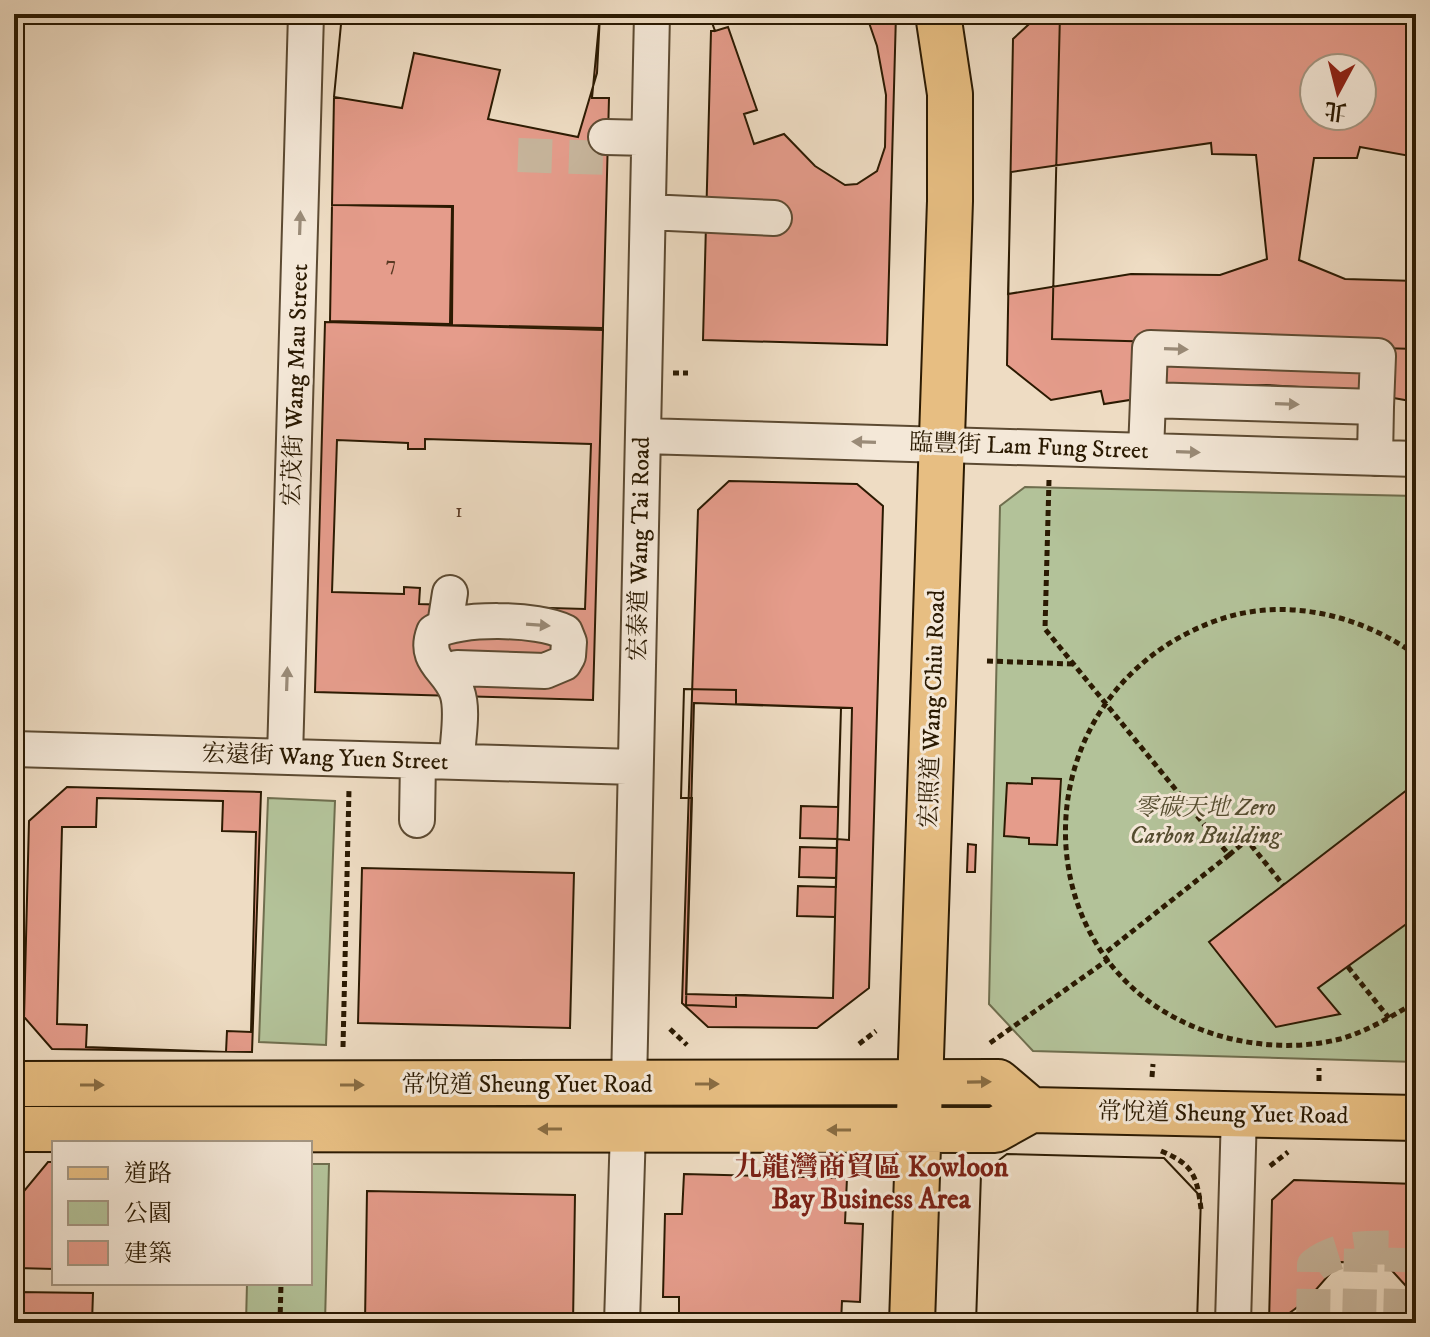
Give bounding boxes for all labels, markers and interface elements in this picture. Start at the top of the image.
north arrow [1298,52,1378,132]
text: 北 [1323,96,1348,125]
one-way arrow [294,210,307,235]
house number: 7 [386,252,396,277]
street label: 宏茂街 Wang Mau Street [277,263,315,507]
one-way arrow [1164,343,1189,356]
one-way arrow [1275,398,1300,411]
street label: 臨豐街 Lam Fung Street [909,428,1150,466]
street label: 宏泰道 Wang Tai Road [623,436,657,662]
one-way arrow [851,436,876,449]
one-way arrow [1176,446,1201,459]
house number: 1 [455,499,463,524]
street label: 宏照道 Wang Chiu Road [914,589,952,829]
one-way arrow [526,619,551,632]
one-way arrow [281,666,294,691]
street label: 宏遠街 Wang Yuen Street [201,739,449,777]
park label: 零碳天地 Zero Carbon Building [1130,793,1283,851]
street label: 常悅道 Sheung Yuet Road [402,1070,652,1100]
one-way arrow [967,1076,992,1089]
one-way arrow [80,1078,105,1091]
one-way arrow [695,1078,720,1090]
one-way arrow [340,1079,365,1091]
street label: 常悅道 Sheung Yuet Road [1097,1097,1349,1131]
one-way arrow [537,1123,562,1135]
one-way arrow [826,1124,851,1137]
legend [52,1141,312,1285]
district label: 九龍灣商貿區 Kowloon Bay Business Area [734,1150,1009,1217]
text: 道路 [124,1159,172,1189]
text: 公園 [124,1199,172,1229]
text: 建築 [124,1239,172,1269]

